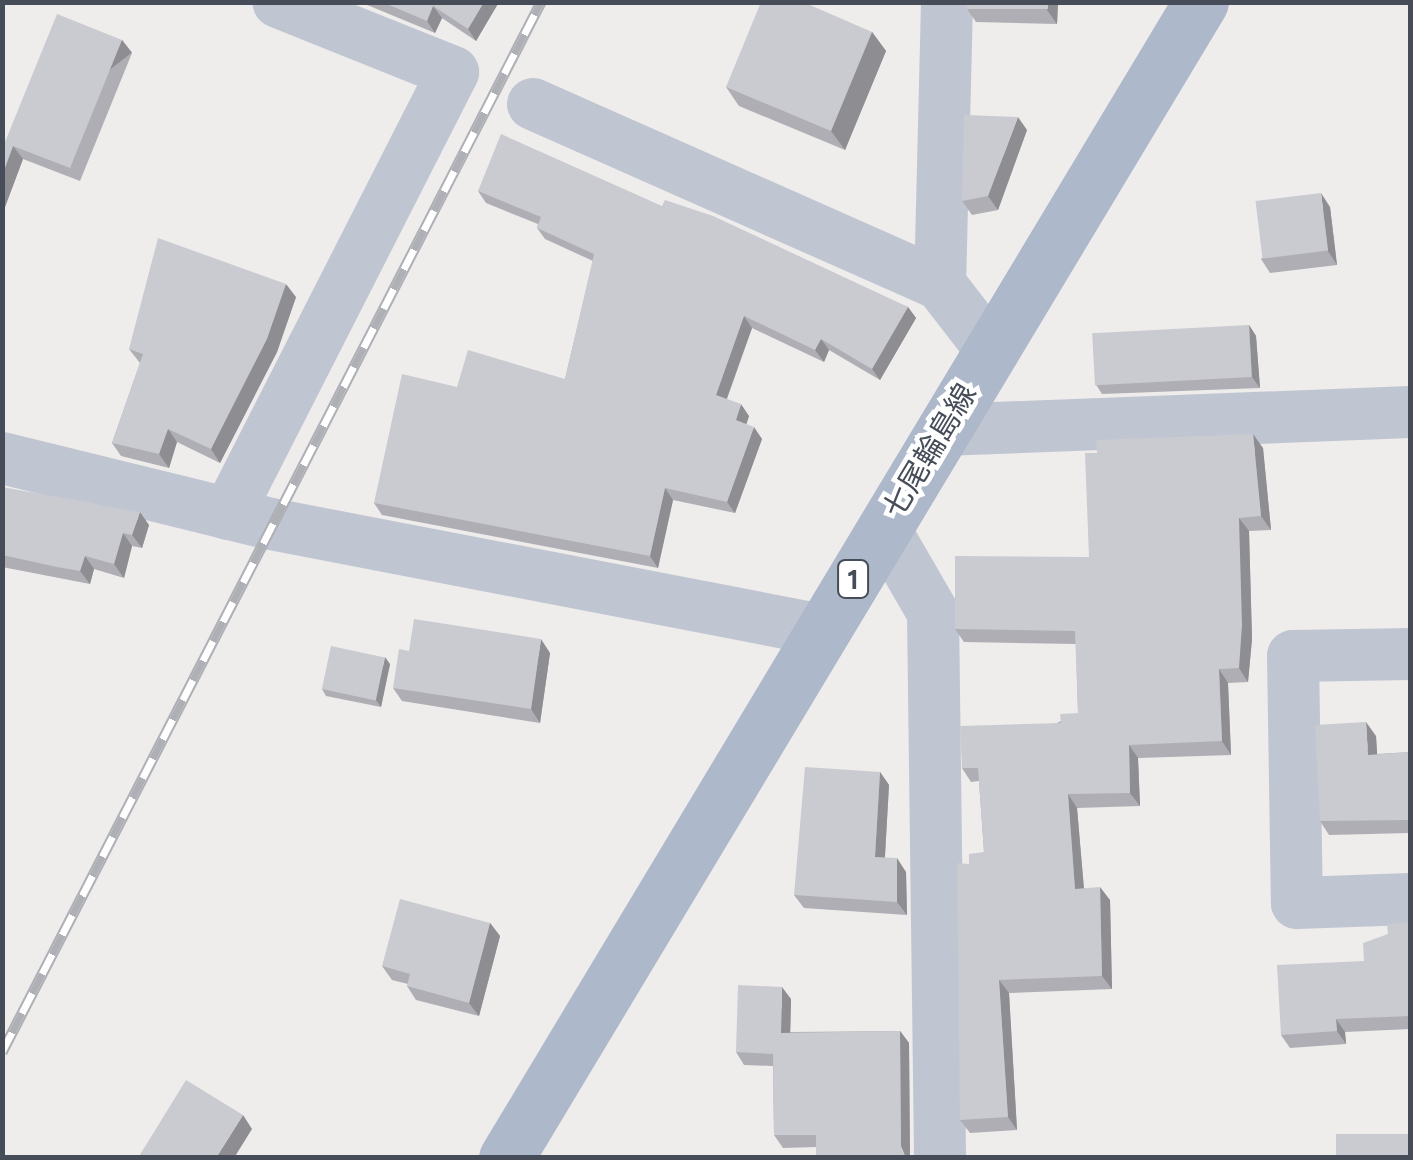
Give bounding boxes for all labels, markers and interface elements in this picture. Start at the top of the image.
street label: 七尾輪島線 [876,377,984,525]
road number: 1 [836,556,870,602]

